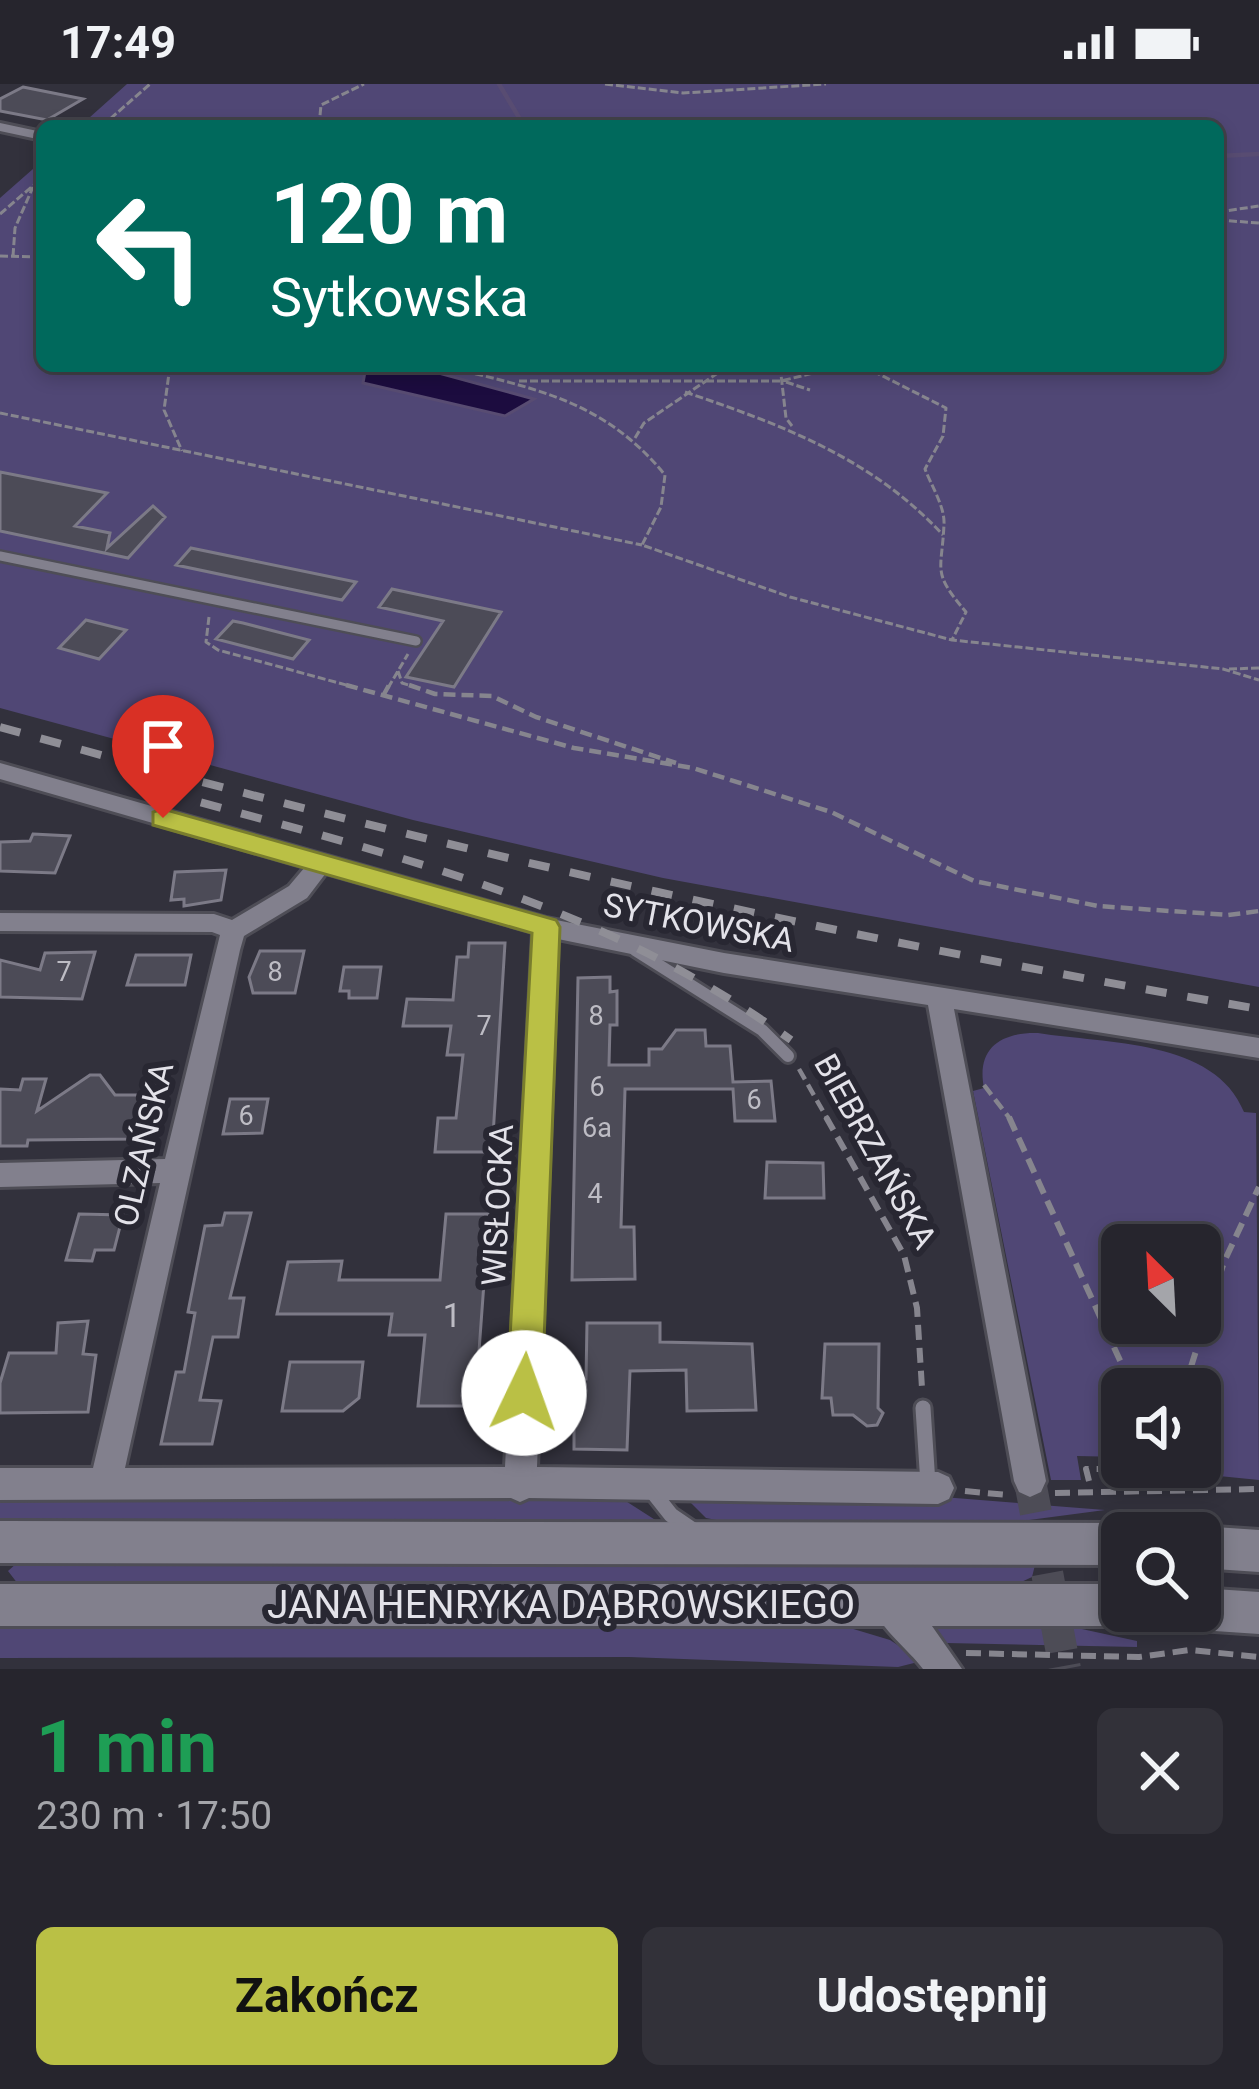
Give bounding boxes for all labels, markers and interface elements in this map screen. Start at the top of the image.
text: 17:49 [60,16,176,69]
text: 120 m [270,165,508,264]
icon: left [72,168,228,324]
text: Sytkowska [270,266,529,329]
pin [112,695,214,818]
icon: arrive [130,713,196,779]
street label: SYTKOWSKA [600,885,798,960]
house number: 7 [56,956,72,988]
house number: 8 [267,956,283,988]
house number: 8 [588,1000,604,1032]
house number: 7 [476,1010,492,1042]
street label: BIEBRZAŃSKA [806,1047,945,1256]
street label: OLZAŃSKA [106,1058,181,1230]
house number: 6 [589,1071,605,1103]
house number: 6 [746,1084,762,1116]
house number: 6 [238,1100,254,1132]
house number: 6a [582,1112,612,1144]
street label: WISŁOCKA [474,1123,521,1287]
house number: 4 [587,1178,603,1210]
north arrow [1101,1224,1221,1344]
map controls [1101,1224,1221,1632]
house number: 1 [443,1296,461,1335]
position arrow [461,1330,587,1456]
button: sound [1101,1368,1221,1488]
button: search [1101,1512,1221,1632]
street label: JANA HENRYKA DĄBROWSKIEGO [267,1582,855,1628]
text: 1 min [36,1705,217,1790]
button: close [1097,1708,1223,1834]
text: 230 m · 17:50 [36,1793,272,1839]
button: Zakończ [36,1927,618,2065]
button: Udostępnij [642,1927,1223,2065]

